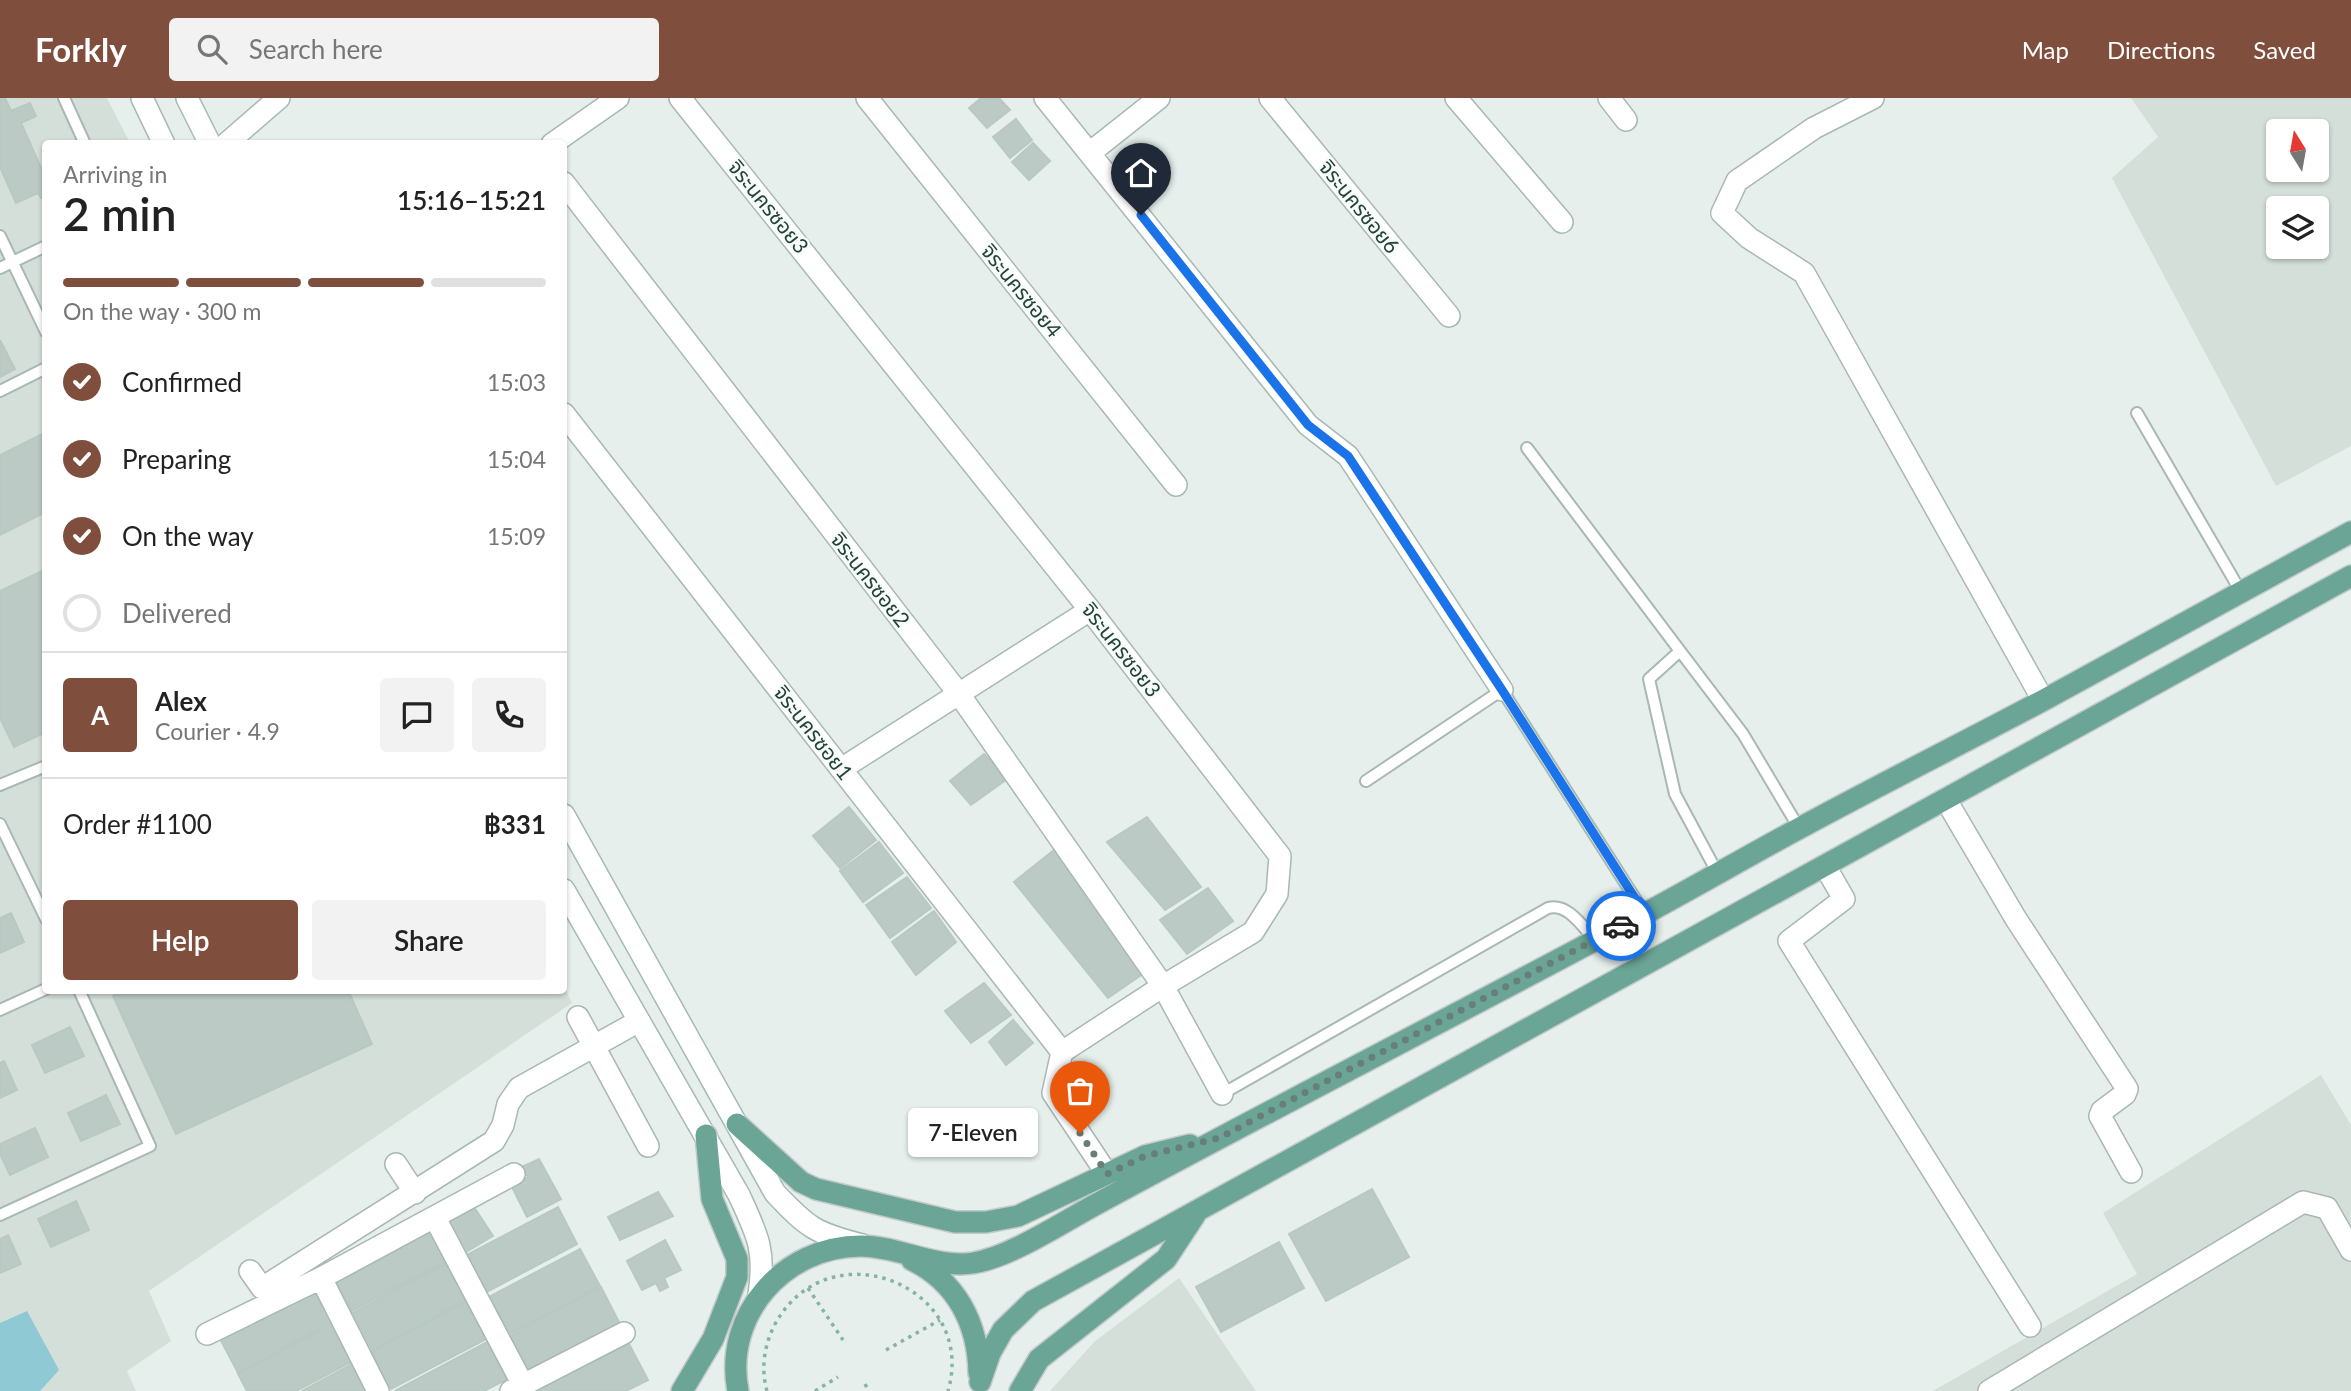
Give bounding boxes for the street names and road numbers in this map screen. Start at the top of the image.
street label: จิระนครซอย3 [724,154,814,258]
street label: จิระนครซอย6 [1315,154,1405,258]
street label: จิระนครซอย4 [977,238,1067,342]
street label: จิระนครซอย2 [827,527,916,631]
street label: จิระนครซอย3 [1078,597,1167,701]
street label: จิระนครซอย1 [770,680,859,784]

